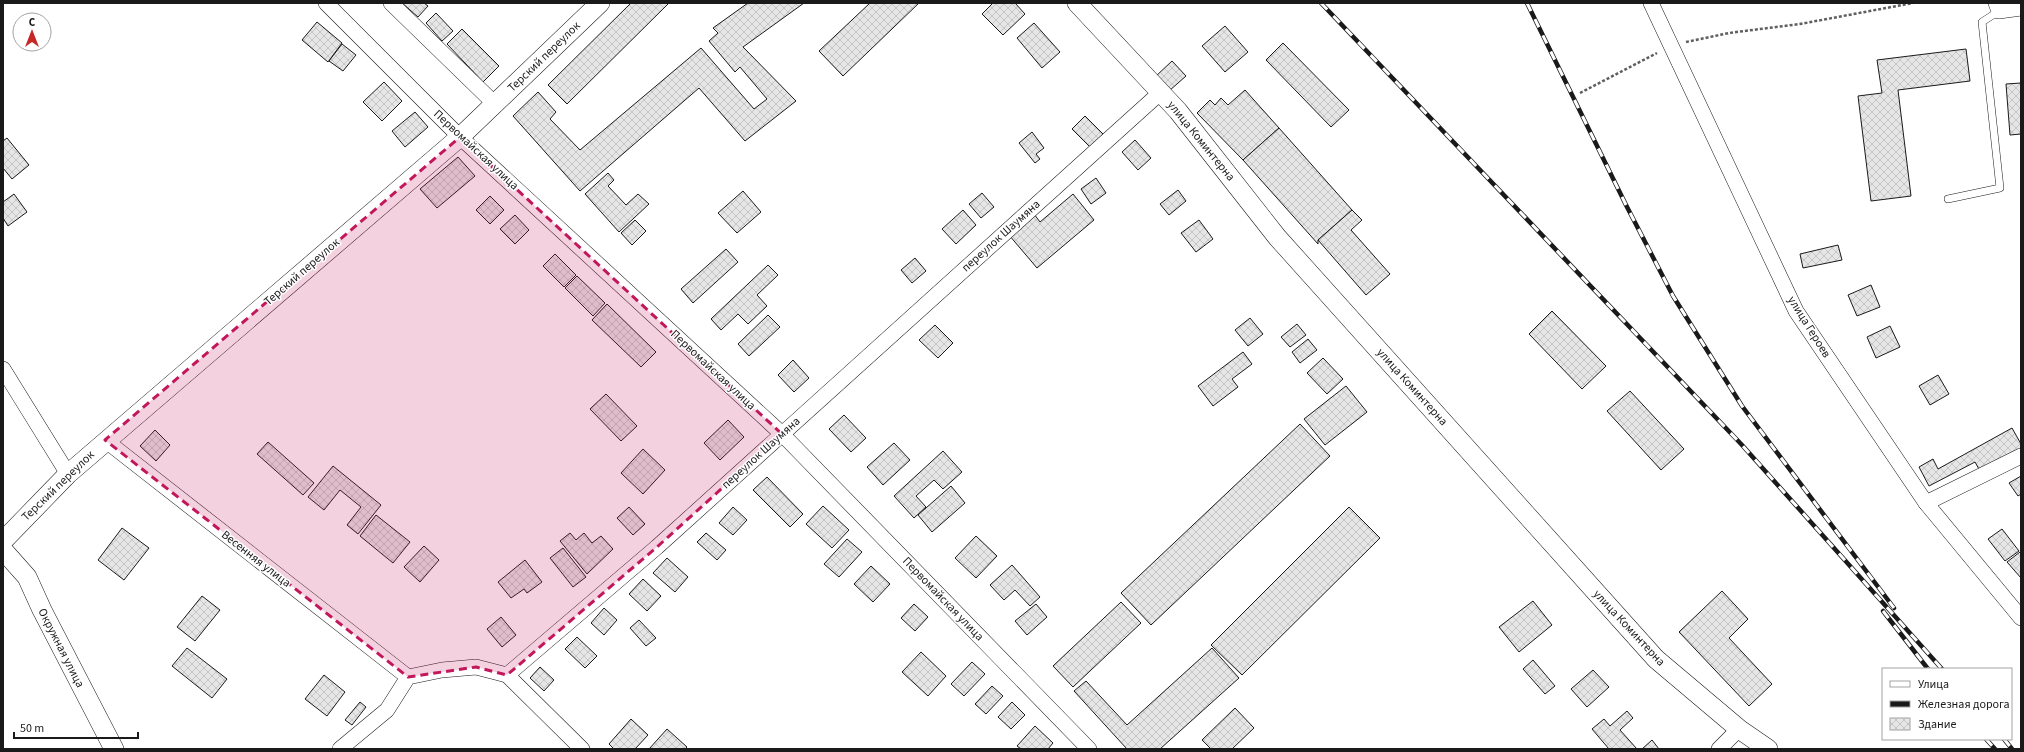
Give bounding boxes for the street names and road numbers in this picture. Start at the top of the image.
street label: Терский переулок [504,18,584,96]
street label: улица Коминтерна [1163,97,1239,185]
street label: Первомайская улица [430,106,522,194]
street label: переулок Шаумяна [958,196,1044,276]
street label: Терский переулок [260,234,344,310]
street label: улица Героев [1783,293,1835,361]
street label: Первомайская улица [667,326,759,414]
street label: улица Коминтерна [1373,344,1451,430]
street label: переулок Шаумяна [718,413,804,493]
street label: Терский переулок [18,447,98,525]
street label: Весенняя улица [218,526,294,592]
street label: Первомайская улица [898,553,988,645]
street label: улица Коминтерна [1589,586,1669,670]
street label: Окружная улица [34,605,88,691]

